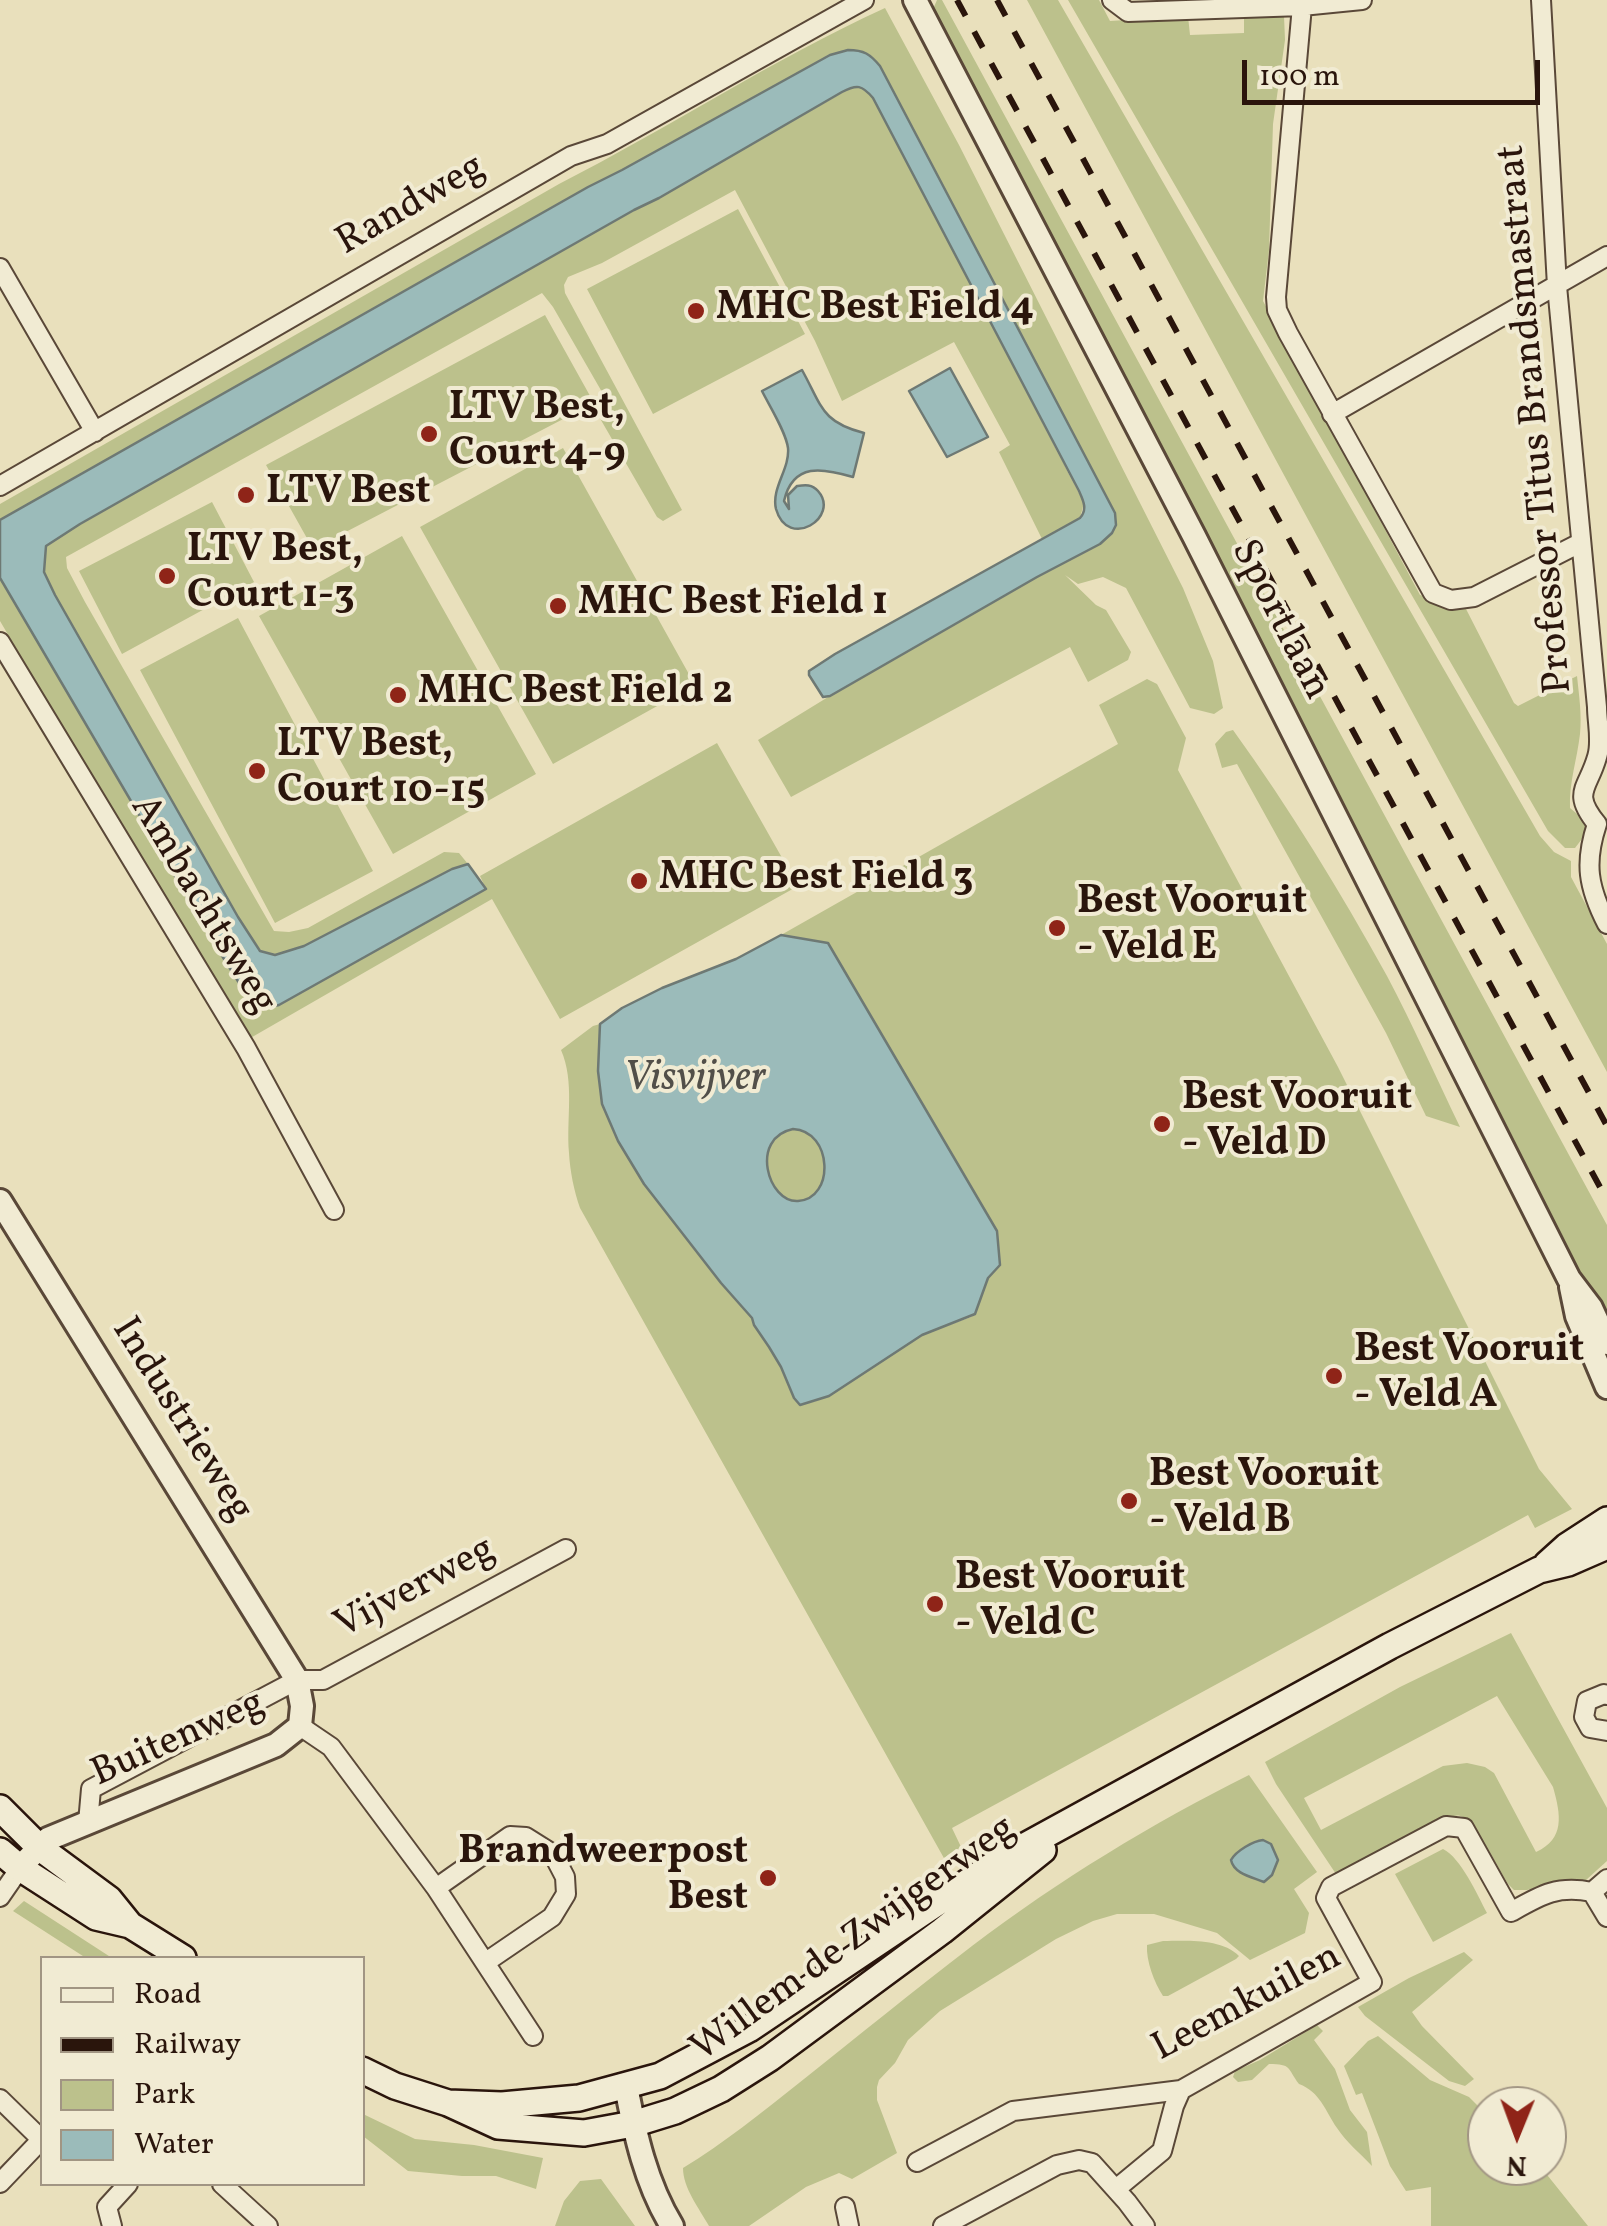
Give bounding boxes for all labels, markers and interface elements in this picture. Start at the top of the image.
scale bar [1247,40,1544,102]
text: 100 m [1259,56,1340,98]
street label: Professor Titus Brandsmastraat [1490,142,1586,696]
street label: Randweg [329,145,495,269]
place label: MHC Best Field 4 [716,287,1034,335]
marker: MHC Best Field 4 [685,300,707,322]
place label: LTV Best, Court 4-9 [449,387,626,481]
marker: LTV Best, Court 4-9 [418,423,440,445]
place label: LTV Best [266,471,430,519]
marker: LTV Best [235,484,257,506]
place label: LTV Best, Court 1-3 [187,529,363,623]
street label: Sportlaan [1217,533,1339,709]
marker: LTV Best, Court 1-3 [156,565,178,587]
place label: MHC Best Field 1 [578,582,888,630]
marker: MHC Best Field 1 [547,595,569,617]
place label: MHC Best Field 2 [418,671,733,719]
marker: MHC Best Field 2 [387,684,409,706]
place label: LTV Best, Court 10-15 [277,724,485,818]
marker: LTV Best, Court 10-15 [246,760,268,782]
street label: Ambachtsweg [117,788,285,1024]
place label: MHC Best Field 3 [659,857,973,905]
marker: MHC Best Field 3 [628,870,650,892]
place label: Best Vooruit - Veld E [1077,881,1307,975]
marker: Best Vooruit - Veld E [1046,917,1068,939]
water label: Visvijver [624,1056,766,1106]
place label: Best Vooruit - Veld D [1182,1077,1412,1171]
marker: Best Vooruit - Veld D [1151,1113,1173,1135]
street label: Industrieweg [98,1310,262,1532]
place label: Best Vooruit - Veld A [1354,1329,1584,1423]
marker: Best Vooruit - Veld A [1323,1365,1345,1387]
place label: Best Vooruit - Veld B [1149,1454,1379,1548]
marker: Best Vooruit - Veld B [1118,1490,1140,1512]
street label: Vijverweg [328,1528,504,1652]
place label: Best Vooruit - Veld C [955,1557,1185,1651]
marker: Best Vooruit - Veld C [924,1593,946,1615]
street label: Buitenweg [85,1682,273,1800]
street label: Willem de Zwijgerweg [683,1807,1027,2075]
place label: Brandweerpost Best [458,1831,748,1925]
marker: Brandweerpost Best [757,1867,779,1889]
street label: Leemkuilen [1145,1935,1351,2075]
legend [40,1956,365,2186]
text: Road [134,1974,202,2016]
text: Railway [134,2024,241,2066]
text: Park [134,2074,195,2116]
north arrow [1467,2086,1567,2186]
text: Water [134,2124,214,2166]
text: N [1506,2145,1527,2184]

